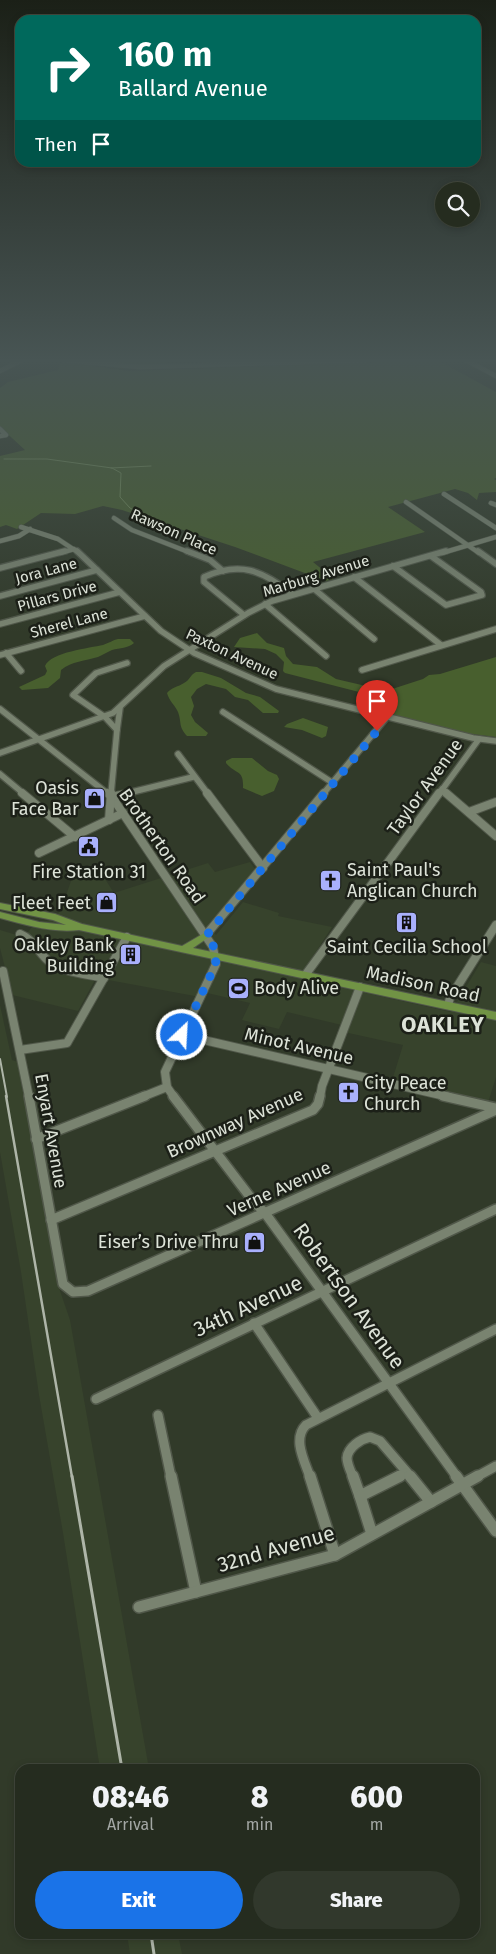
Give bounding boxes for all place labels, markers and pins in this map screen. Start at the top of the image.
pin [356,680,398,731]
place label: Oasis Face Bar [11,777,79,820]
shop icon: Oasis Face Bar [83,786,107,810]
public building icon: Fire Station 31 [77,835,101,859]
place label: Saint Paul's Anglican Church [347,859,478,902]
place label: Fire Station 31 [32,861,146,883]
church icon: Saint Paul's Anglican Church [319,868,343,892]
shop icon: Fleet Feet [95,891,119,915]
place label: Fleet Feet [12,892,91,914]
building icon: Saint Cecilia School [395,910,419,934]
place label: Oakley Bank Building [14,934,115,977]
place label: Saint Cecilia School [327,936,487,958]
building icon: Oakley Bank Building [118,943,142,967]
sports icon: Body Alive [226,976,250,1000]
place label: Body Alive [254,977,339,999]
place label: City Peace Church [364,1072,447,1115]
church icon: City Peace Church [336,1081,360,1105]
shop icon: Eiser’s Drive Thru [243,1230,267,1254]
place label: Eiser’s Drive Thru [98,1231,239,1253]

